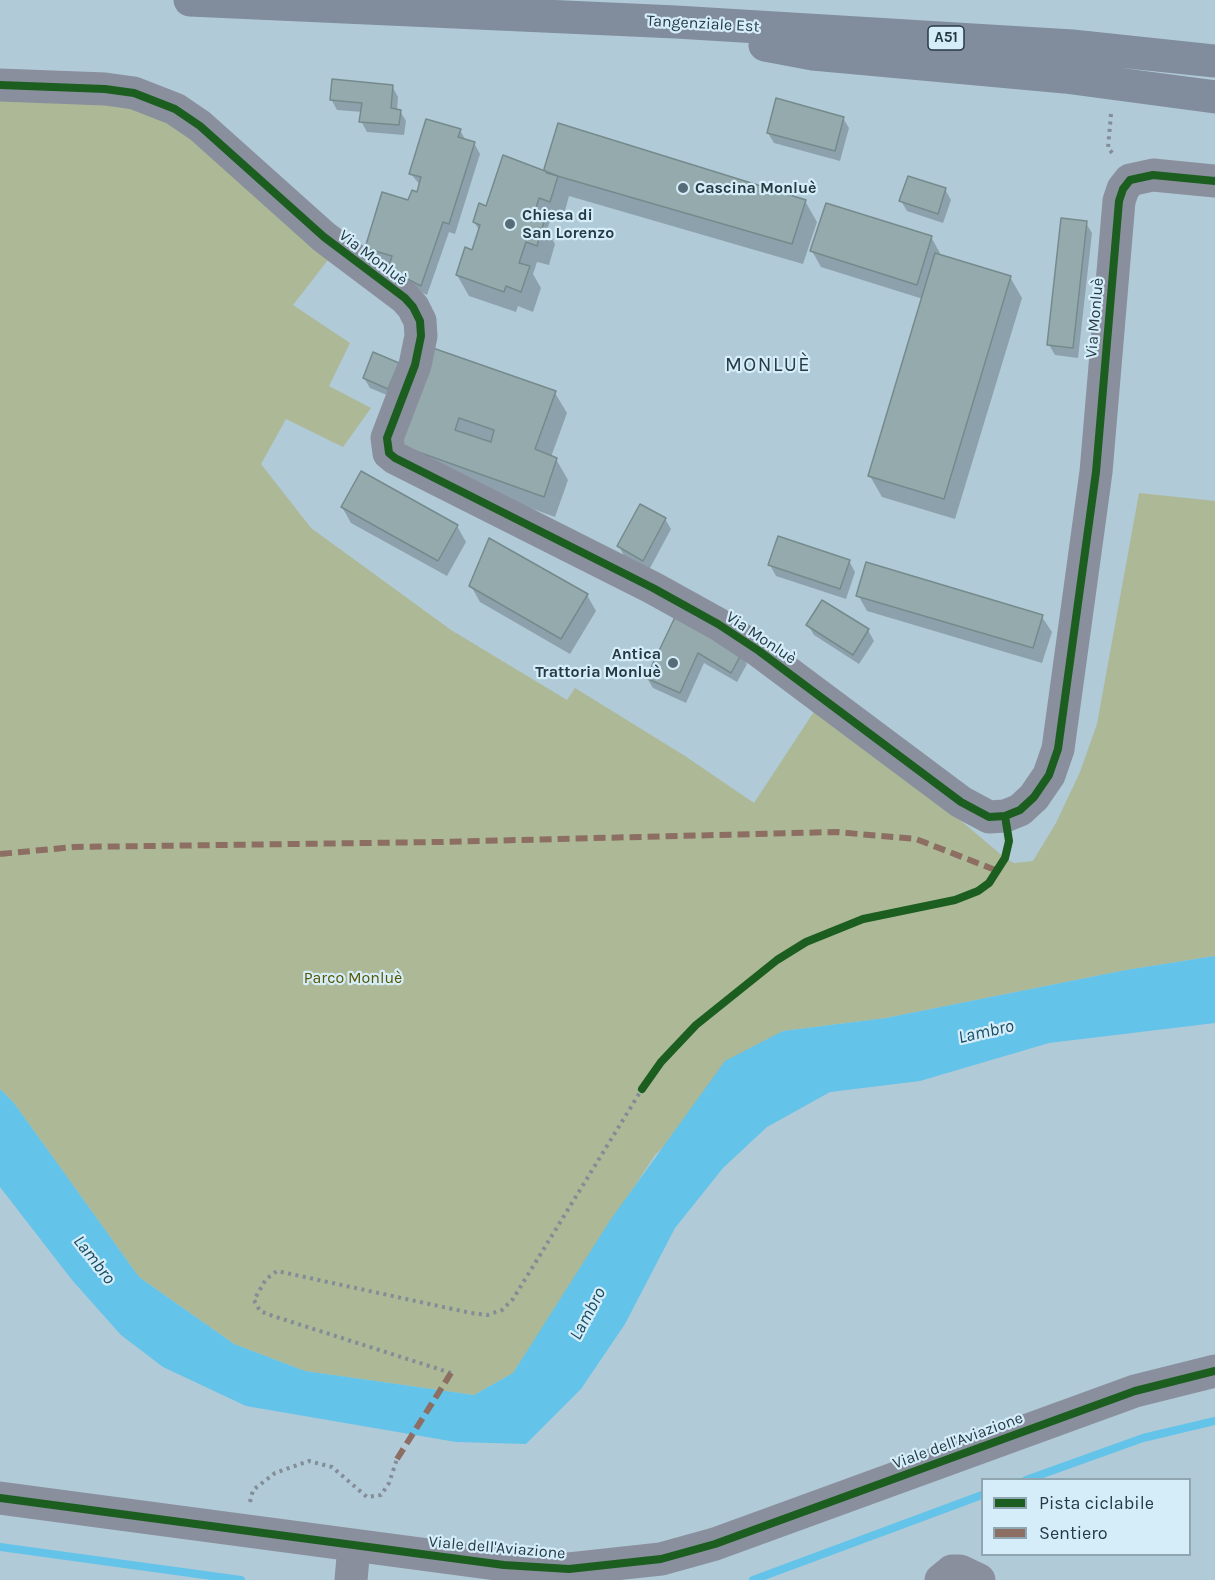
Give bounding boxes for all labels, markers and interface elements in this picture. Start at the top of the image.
street label: Tangenziale Est [646,11,760,37]
road number: A51 [928,26,964,50]
place label: Cascina Monluè [695,178,816,198]
marker: Cascina Monluè [676,181,690,195]
place label: Chiesa di San Lorenzo [522,205,614,243]
marker: Chiesa di San Lorenzo [503,217,517,231]
street label: Via Monluè [335,226,411,290]
street label: Via Monluè [1082,277,1108,359]
district label: MONLUÈ [725,353,811,377]
street label: Via Monluè [722,607,800,669]
place label: Antica Trattoria Monluè [535,644,661,682]
marker: Antica Trattoria Monluè [666,656,680,670]
park label: Parco Monluè [304,968,402,988]
water label: Lambro [956,1015,1016,1049]
water label: Lambro [68,1231,120,1289]
water label: Lambro [565,1284,611,1344]
street label: Viale dell'Aviazione [890,1408,1026,1474]
legend [981,1478,1191,1556]
text: Pista ciclabile [1039,1492,1154,1514]
text: Sentiero [1039,1522,1108,1544]
street label: Viale dell'Aviazione [428,1532,566,1564]

